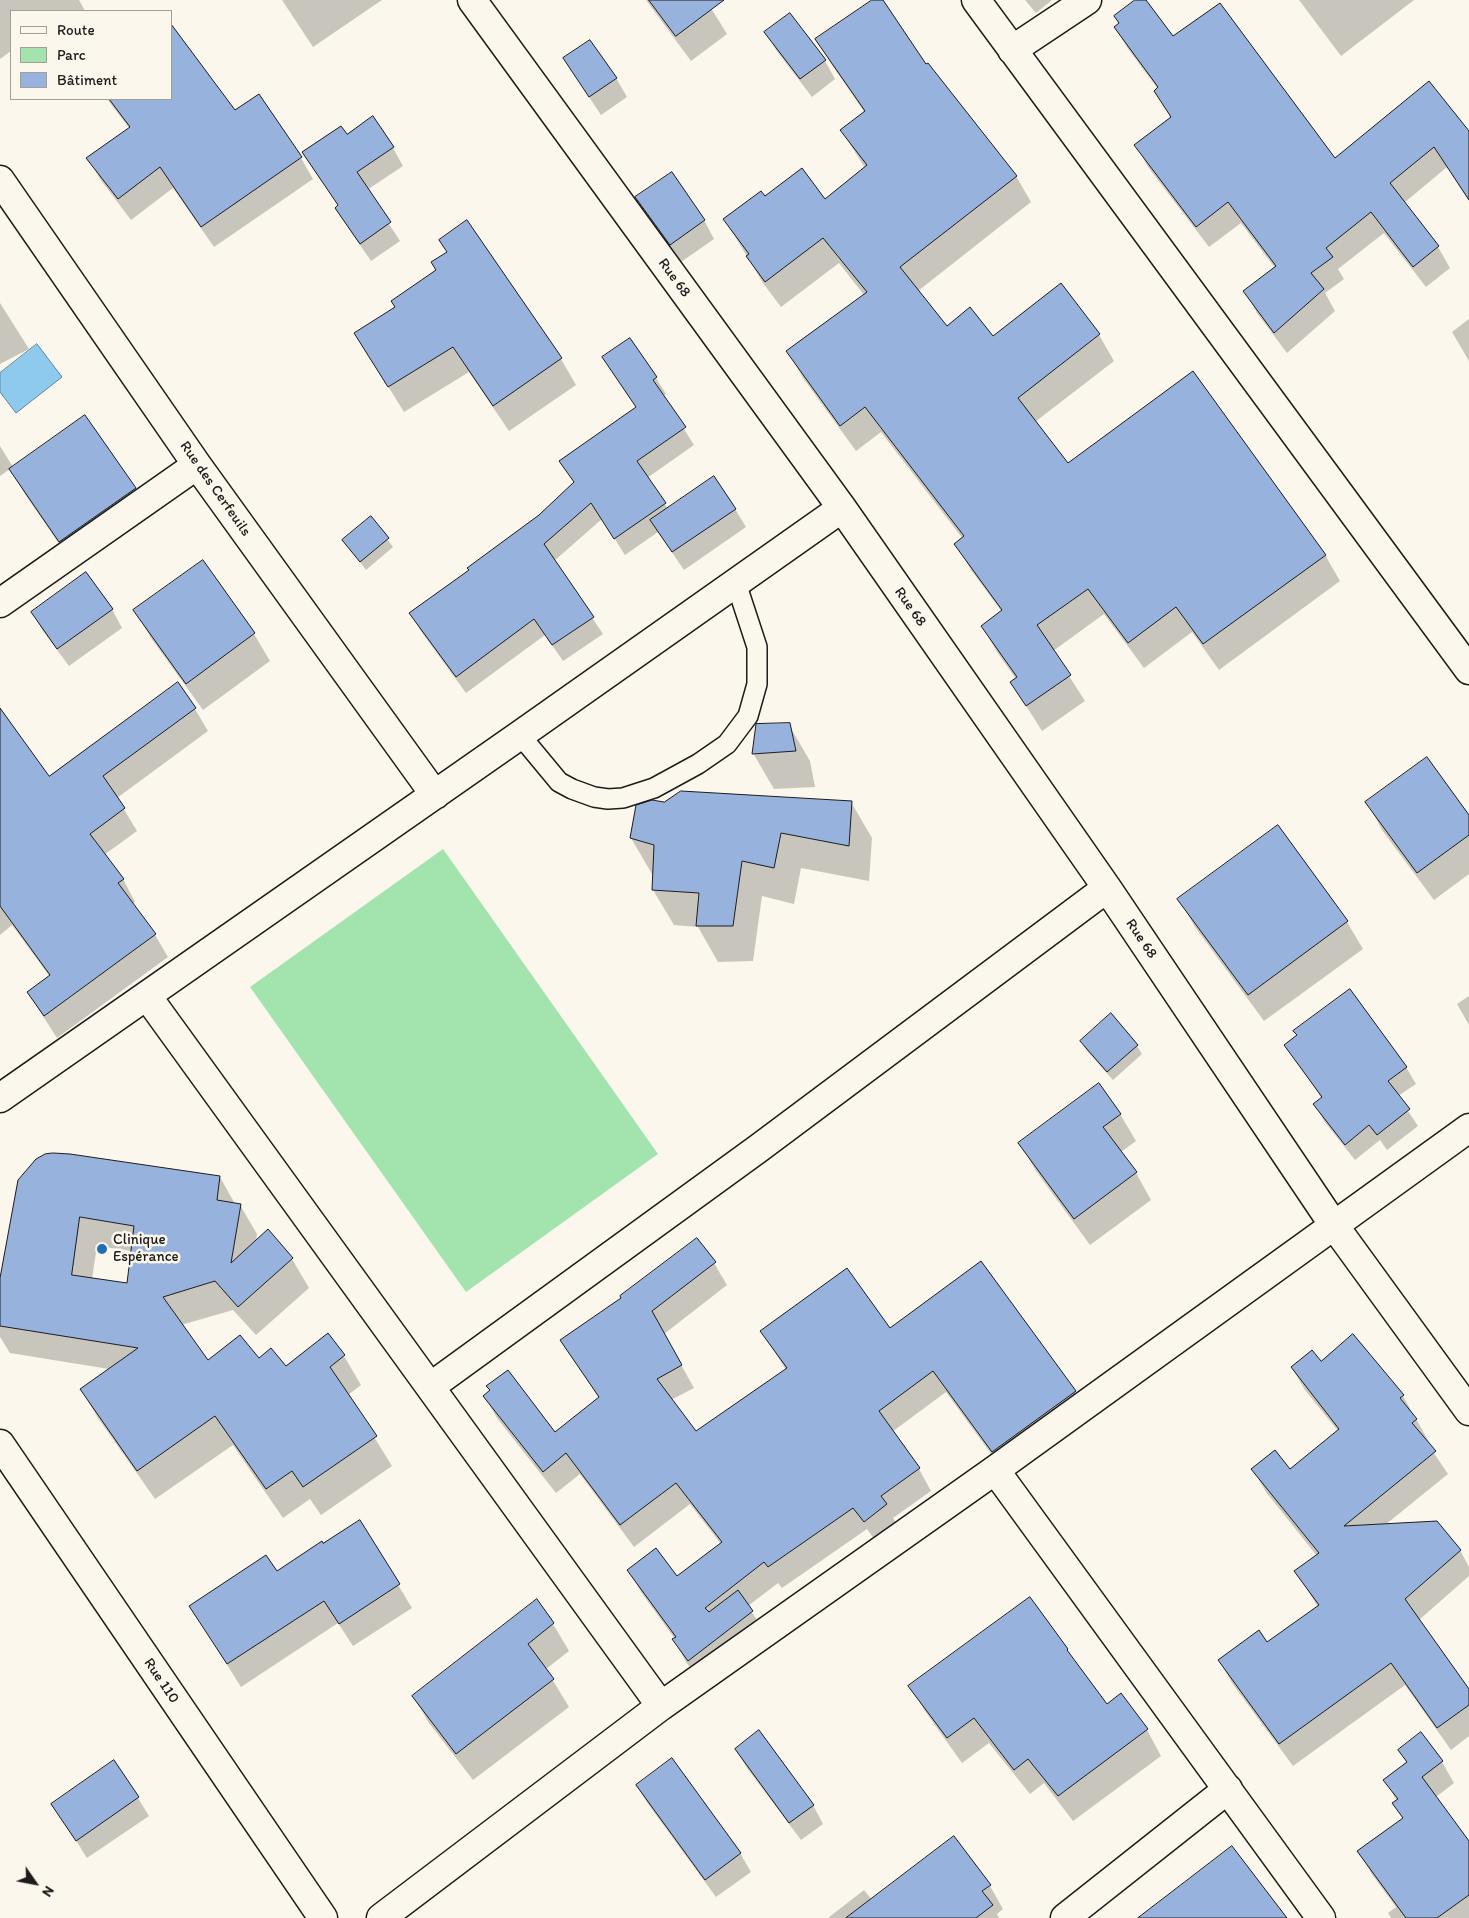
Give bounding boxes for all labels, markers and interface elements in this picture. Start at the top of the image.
legend [10,10,172,100]
text: Route [57,21,95,39]
text: Parc [57,46,86,64]
text: Bâtiment [57,71,117,89]
street label: Rue 68 [654,255,694,301]
street label: Rue des Cerfeuils [176,438,254,540]
street label: Rue 68 [890,584,930,630]
street label: Rue 68 [1121,916,1161,962]
place label: Clinique Espérance [113,1231,179,1266]
marker: Clinique Espérance [95,1242,109,1256]
street label: Rue 110 [139,1655,183,1707]
north arrow [10,1858,60,1908]
text: N [38,1883,58,1900]

